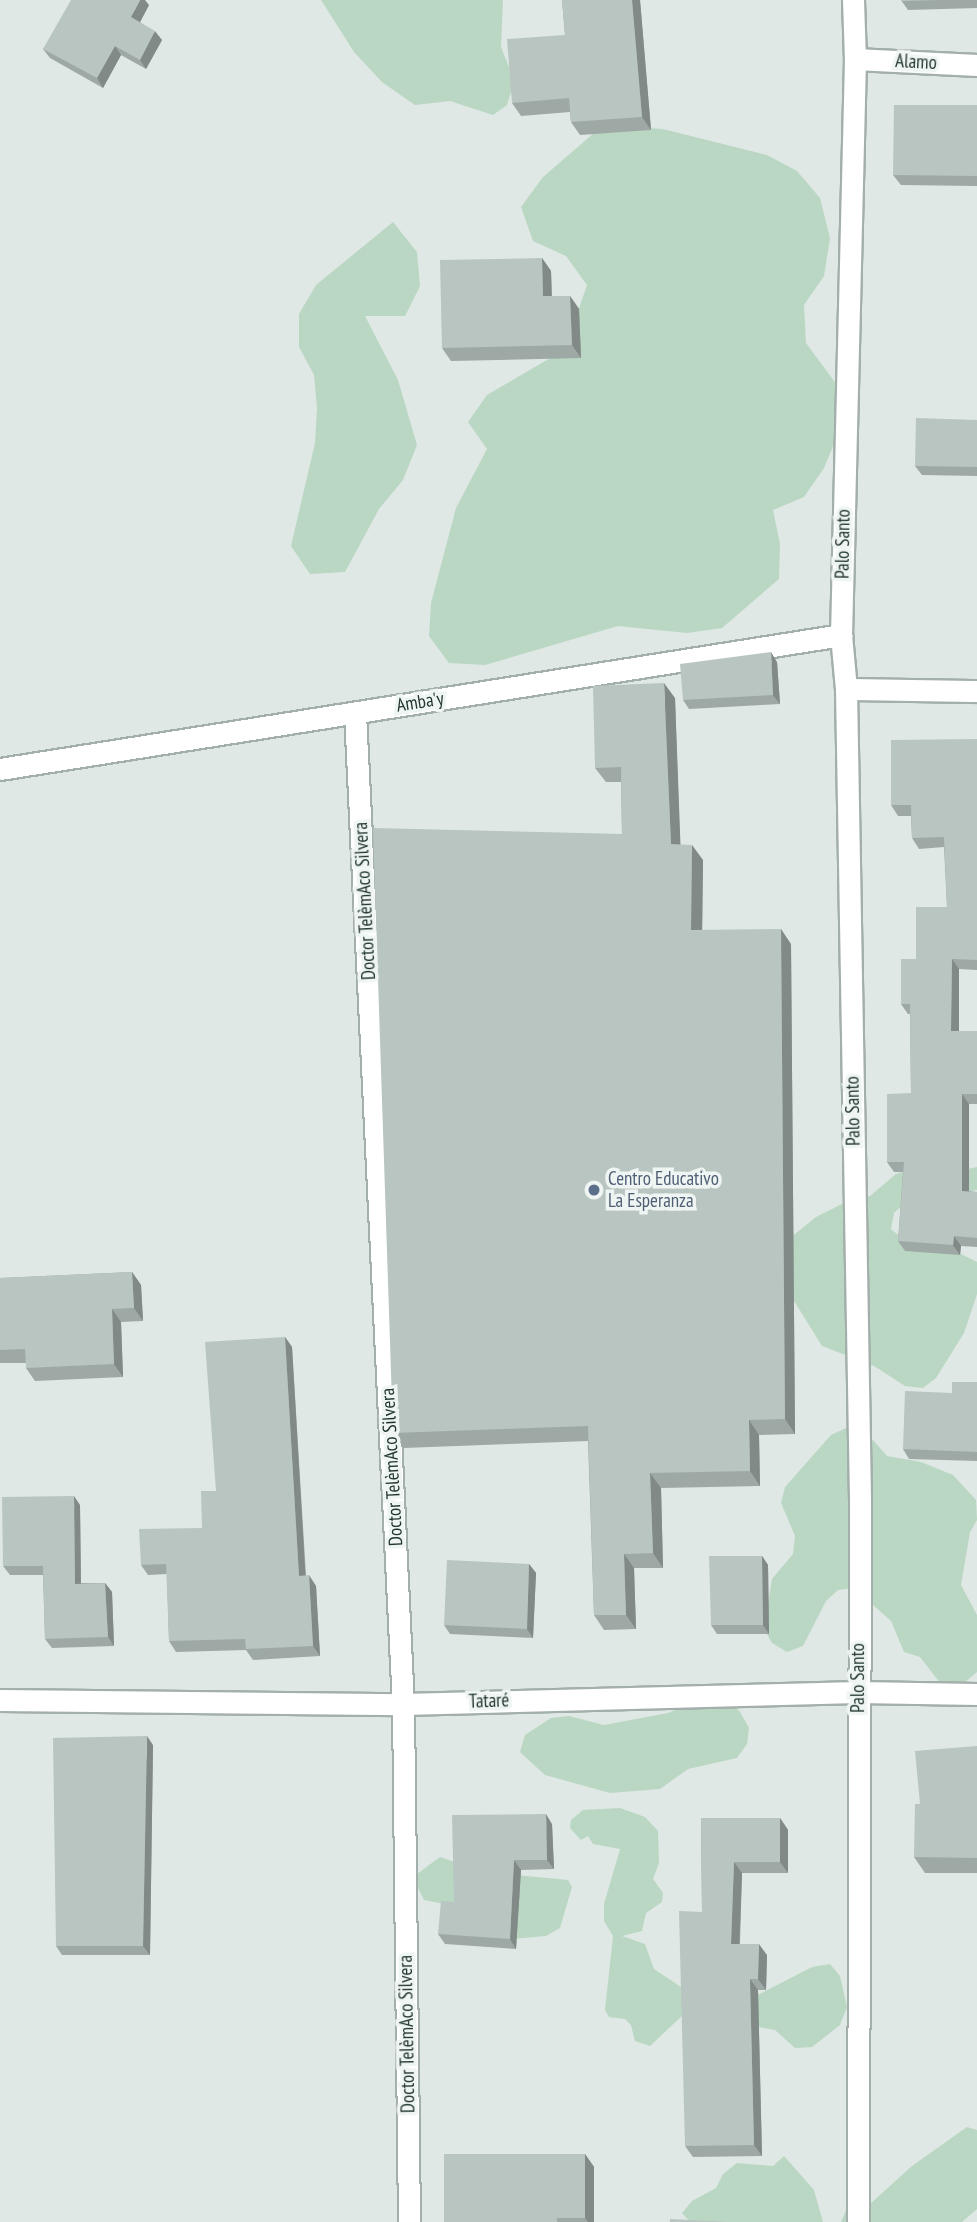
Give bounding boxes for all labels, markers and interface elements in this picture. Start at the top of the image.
street label: Alamo [895,50,937,74]
street label: Palo Santo [831,509,855,579]
street label: Amba'y [395,687,445,717]
street label: Doctor TelèmAco Silvera [349,821,381,981]
street label: Palo Santo [841,1076,865,1146]
place label: Centro Educativo La Esperanza [608,1168,719,1212]
marker: Centro Educativo La Esperanza [586,1182,602,1198]
street label: Doctor TelèmAco Silvera [376,1387,408,1547]
street label: Palo Santo [847,1643,869,1713]
street label: Tataré [468,1689,510,1713]
street label: Doctor TelèmAco Silvera [394,1954,420,2114]

